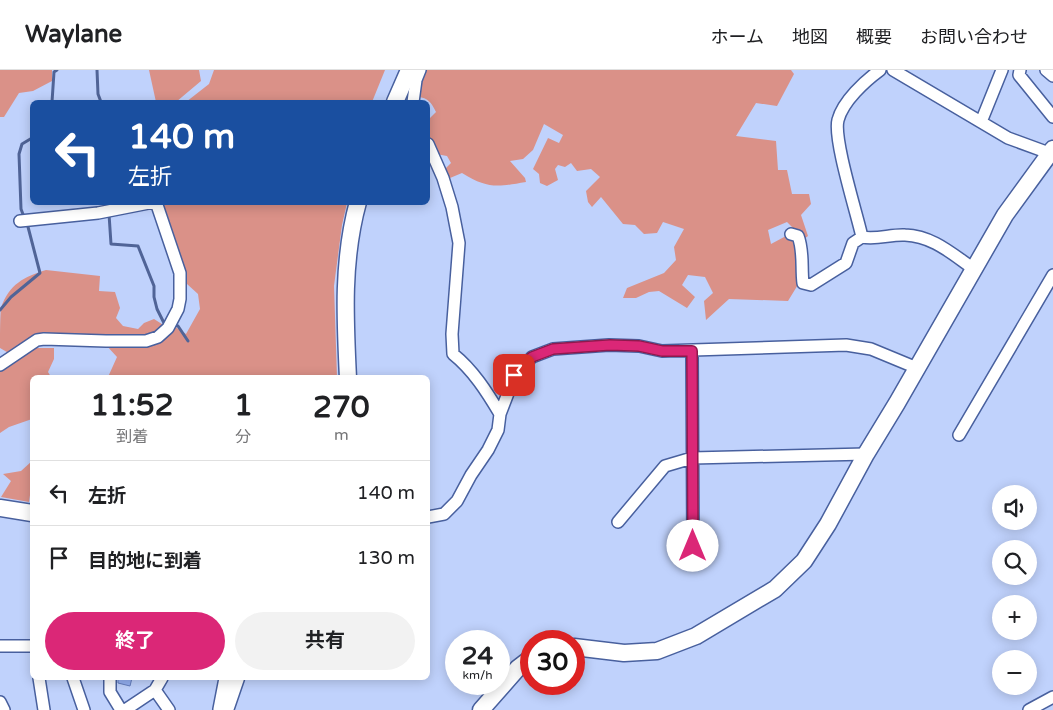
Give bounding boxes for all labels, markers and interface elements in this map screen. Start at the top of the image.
text: Waylane [25,20,122,49]
text: ホーム [711,26,764,48]
text: 地図 [792,26,828,48]
text: 概要 [856,26,892,48]
text: お問い合わせ [920,26,1028,48]
text: 140 m [128,116,235,158]
icon: left [45,120,110,185]
text: 左折 [128,164,172,190]
pin [493,354,535,396]
icon: arrive [500,361,528,389]
text: 11:52 [90,387,174,424]
text: 1 [234,387,253,424]
text: 270 [313,389,370,426]
text: m [334,425,349,445]
text: 到着 [116,427,148,447]
text: 分 [235,427,251,447]
icon: left [45,479,73,507]
text: 140 m [357,482,415,504]
text: 左折 [88,485,126,507]
map controls [992,485,1037,695]
button: sound [992,485,1037,530]
position arrow [666,519,718,571]
button: search [992,540,1037,585]
icon: arrive [45,544,73,572]
text: 130 m [357,547,415,569]
text: 目的地に到着 [88,550,202,572]
button: + [992,595,1037,640]
button: 終了 [45,612,225,670]
button: 共有 [235,612,415,670]
speed limit sign: 30 [520,630,585,695]
text: 24 [462,641,493,671]
button: − [992,650,1037,695]
text: km/h [462,668,493,682]

